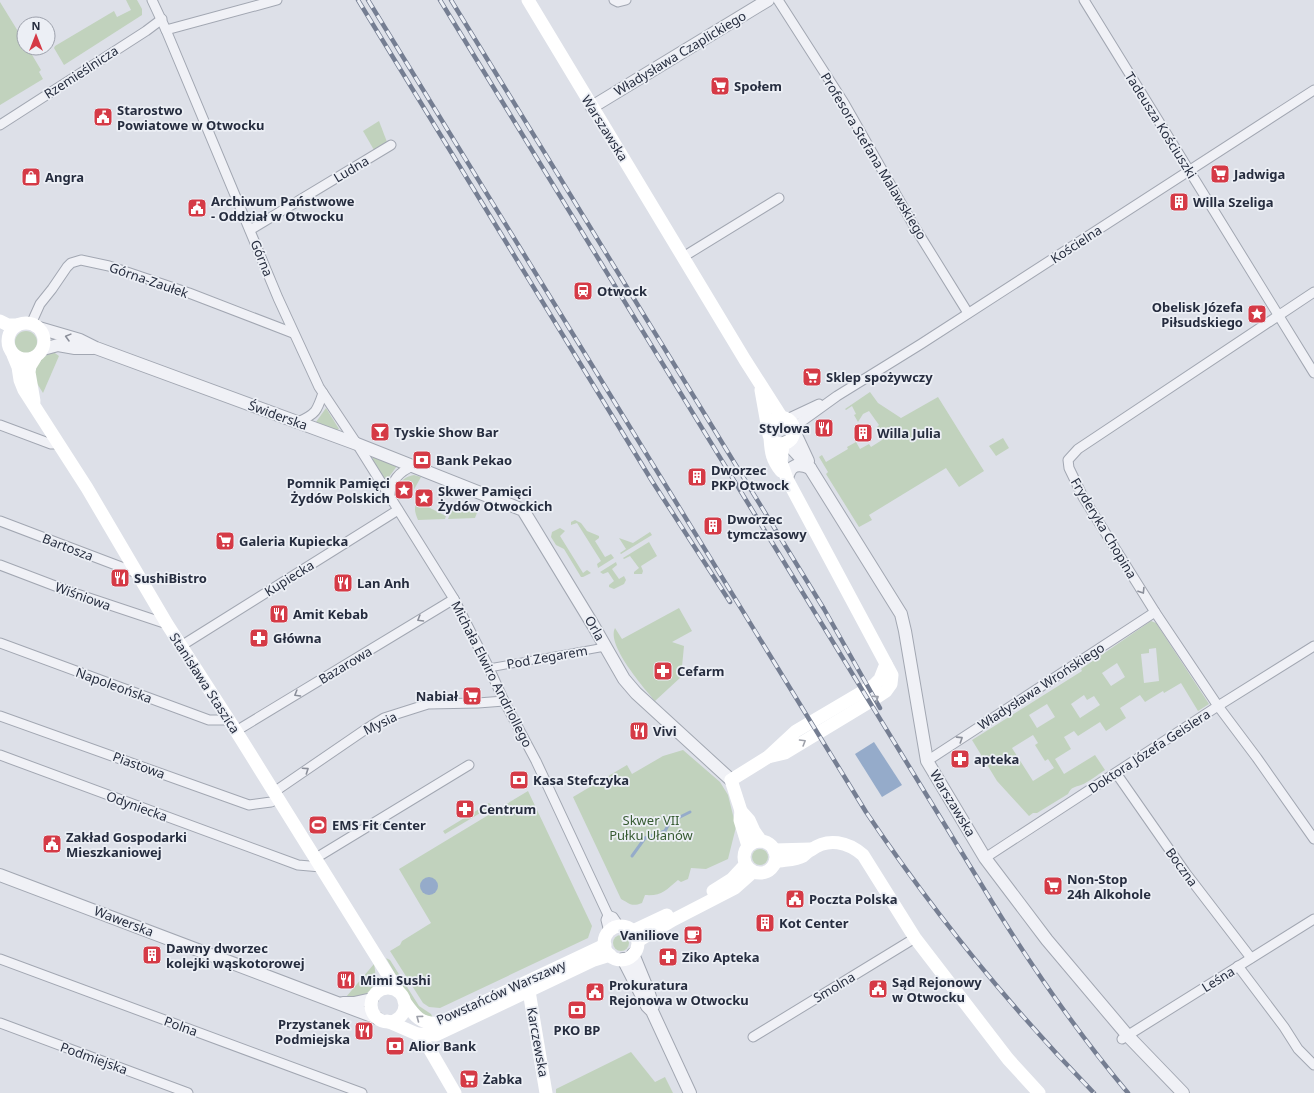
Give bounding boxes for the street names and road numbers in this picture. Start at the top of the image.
street label: Władysława Czaplickiego [611,6,750,100]
street label: Rzemieślnicza [40,41,122,103]
street label: Tadeusza Kościuszki [1121,68,1201,182]
street label: Profesora Stefana Malawskiego [817,69,931,243]
street label: Warszawska [578,92,632,164]
street label: Ludna [330,151,372,187]
street label: Kościelna [1047,221,1105,267]
street label: Górna [247,237,277,279]
street label: Górna-Zaułek [107,258,191,302]
street label: Świderska [246,396,310,434]
street label: Fryderyka Chopina [1067,474,1141,582]
street label: Bartosza [40,529,96,565]
street label: Kupiecka [261,556,317,600]
street label: Wiśniowa [53,578,113,614]
street label: Michała Elwiro Andriollego [447,598,537,750]
street label: Orla [581,612,609,644]
street label: Stanisława Staszica [166,629,244,737]
street label: Władysława Wrońskiego [974,638,1108,734]
street label: Pod Zegarem [505,641,589,673]
street label: Bazarowa [315,642,375,688]
street label: Napoleońska [73,663,155,707]
street label: Doktora Józefa Geislera [1085,705,1213,797]
street label: Mysia [360,707,400,739]
street label: Piastowa [110,747,168,783]
street label: Warszawska [926,766,980,840]
street label: Odyniecka [104,787,170,825]
street label: Boczna [1162,844,1202,890]
street label: Wawerska [92,901,156,941]
street label: Powstańców Warszawy [433,955,569,1029]
street label: Leśna [1198,962,1238,996]
street label: Smolna [810,967,858,1007]
street label: Karczewska [523,1006,553,1078]
street label: Polna [162,1012,200,1040]
street label: Podmiejska [58,1038,130,1078]

